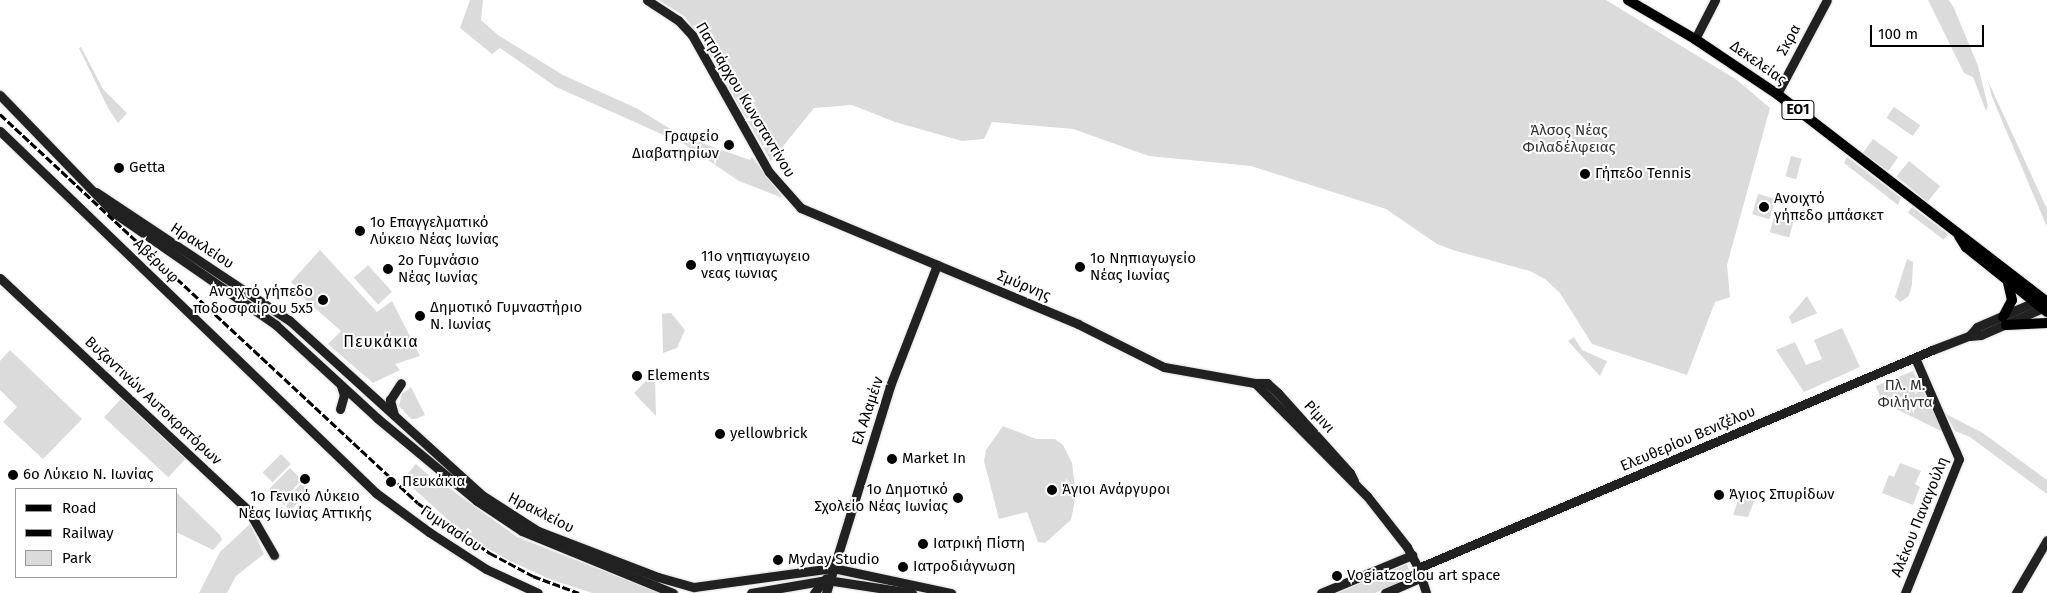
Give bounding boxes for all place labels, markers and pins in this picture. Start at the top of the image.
place label: Γραφείο Διαβατηρίων [632,127,719,162]
marker: Γραφείο Διαβατηρίων [723,139,735,151]
place label: Getta [129,159,166,177]
marker: Getta [113,162,125,174]
place label: Γήπεδο Tennis [1595,165,1691,183]
marker: Γήπεδο Tennis [1579,168,1591,180]
place label: Ανοιχτό γήπεδο μπάσκετ [1774,189,1884,224]
marker: Ανοιχτό γήπεδο μπάσκετ [1758,201,1770,213]
place label: 1ο Επαγγελματικό Λύκειο Νέας Ιωνίας [370,213,499,248]
marker: 1ο Επαγγελματικό Λύκειο Νέας Ιωνίας [354,225,366,237]
place label: 11ο νηπιαγωγειο νεας ιωνιας [701,247,810,282]
place label: 1ο Νηπιαγωγείο Νέας Ιωνίας [1090,249,1196,284]
place label: 2ο Γυμνάσιο Νέας Ιωνίας [398,251,479,286]
marker: 11ο νηπιαγωγειο νεας ιωνιας [685,259,697,271]
marker: 1ο Νηπιαγωγείο Νέας Ιωνίας [1074,261,1086,273]
marker: 2ο Γυμνάσιο Νέας Ιωνίας [382,263,394,275]
place label: Ανοιχτό γήπεδο ποδοσφαίρου 5x5 [193,282,313,317]
marker: Ανοιχτό γήπεδο ποδοσφαίρου 5x5 [317,294,329,306]
place label: Δημοτικό Γυμναστήριο Ν. Ιωνίας [430,298,582,333]
marker: Δημοτικό Γυμναστήριο Ν. Ιωνίας [414,310,426,322]
place label: Elements [647,367,710,385]
marker: Elements [631,370,643,382]
place label: yellowbrick [730,425,808,443]
marker: yellowbrick [714,428,726,440]
place label: Market In [902,450,966,468]
marker: Market In [886,453,898,465]
place label: 6ο Λύκειο Ν. Ιωνίας [23,466,154,484]
marker: 6ο Λύκειο Ν. Ιωνίας [7,469,19,481]
marker: 1ο Γενικό Λύκειο Νέας Ιωνίας Αττικής [299,473,311,485]
place label: Πευκάκια [402,473,465,491]
marker: Πευκάκια [384,475,398,489]
place label: 1ο Δημοτικό Σχολείο Νέας Ιωνίας [815,480,948,515]
place label: Άγιοι Ανάργυροι [1062,481,1170,499]
marker: Άγιοι Ανάργυροι [1046,484,1058,496]
place label: Άγιος Σπυρίδων [1729,486,1834,504]
place label: 1ο Γενικό Λύκειο Νέας Ιωνίας Αττικής [238,487,372,522]
marker: Άγιος Σπυρίδων [1713,489,1725,501]
marker: 1ο Δημοτικό Σχολείο Νέας Ιωνίας [952,492,964,504]
place label: Ιατρική Πίστη [933,535,1025,553]
marker: Ιατρική Πίστη [917,538,929,550]
place label: Myday Studio [788,551,880,569]
marker: Myday Studio [772,554,784,566]
place label: Ιατροδιάγνωση [913,558,1016,576]
marker: Ιατροδιάγνωση [897,561,909,573]
place label: Vogiatzoglou art space [1347,567,1500,585]
marker: Vogiatzoglou art space [1331,570,1343,582]

